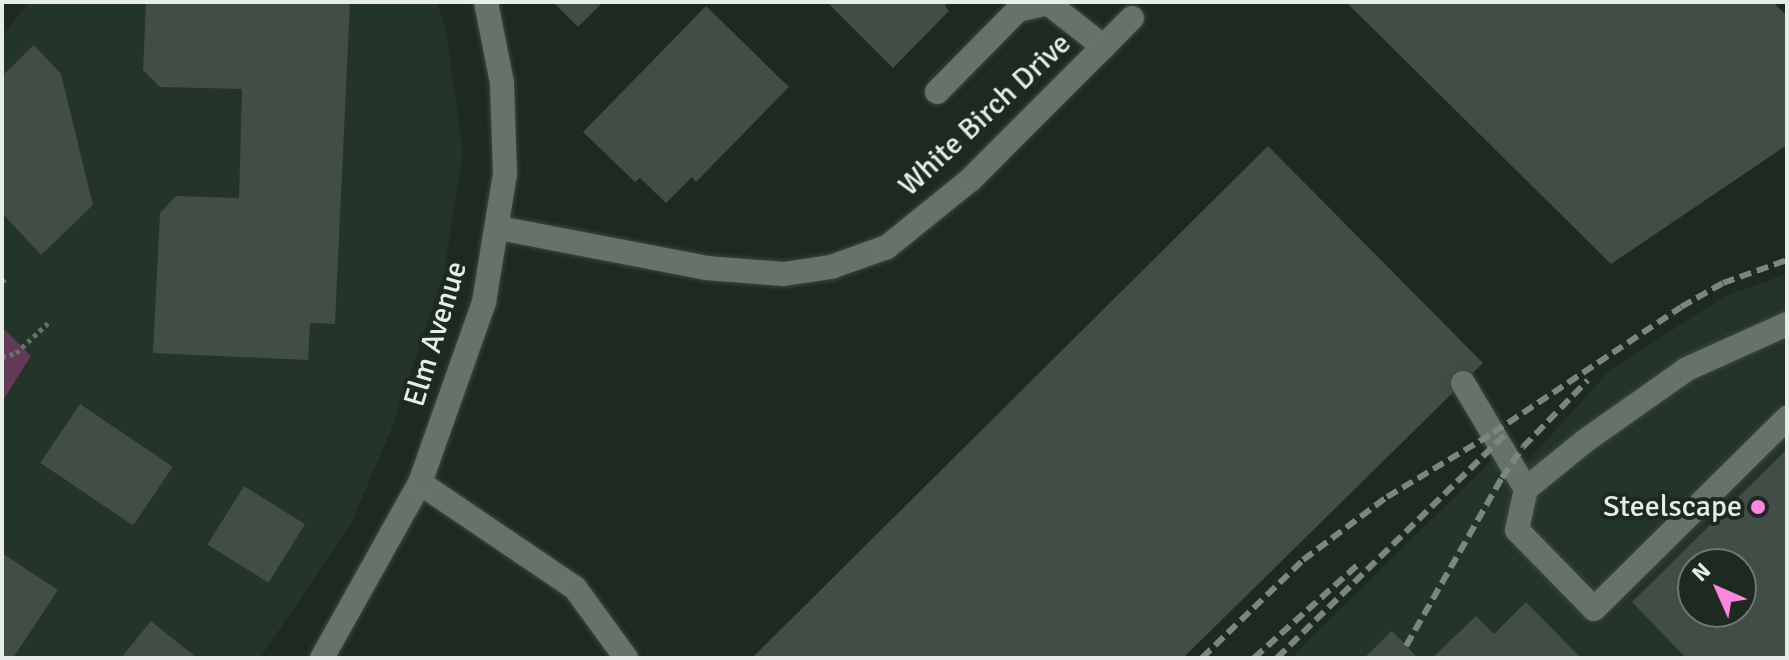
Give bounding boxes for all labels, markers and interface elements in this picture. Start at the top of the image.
street label: White Birch Drive [891,26,1079,204]
street label: Elm Avenue [397,257,475,411]
place label: Steelscape [1603,489,1742,525]
marker: Steelscape [1749,498,1767,516]
north arrow [1677,548,1757,628]
text: N [1686,557,1716,587]

